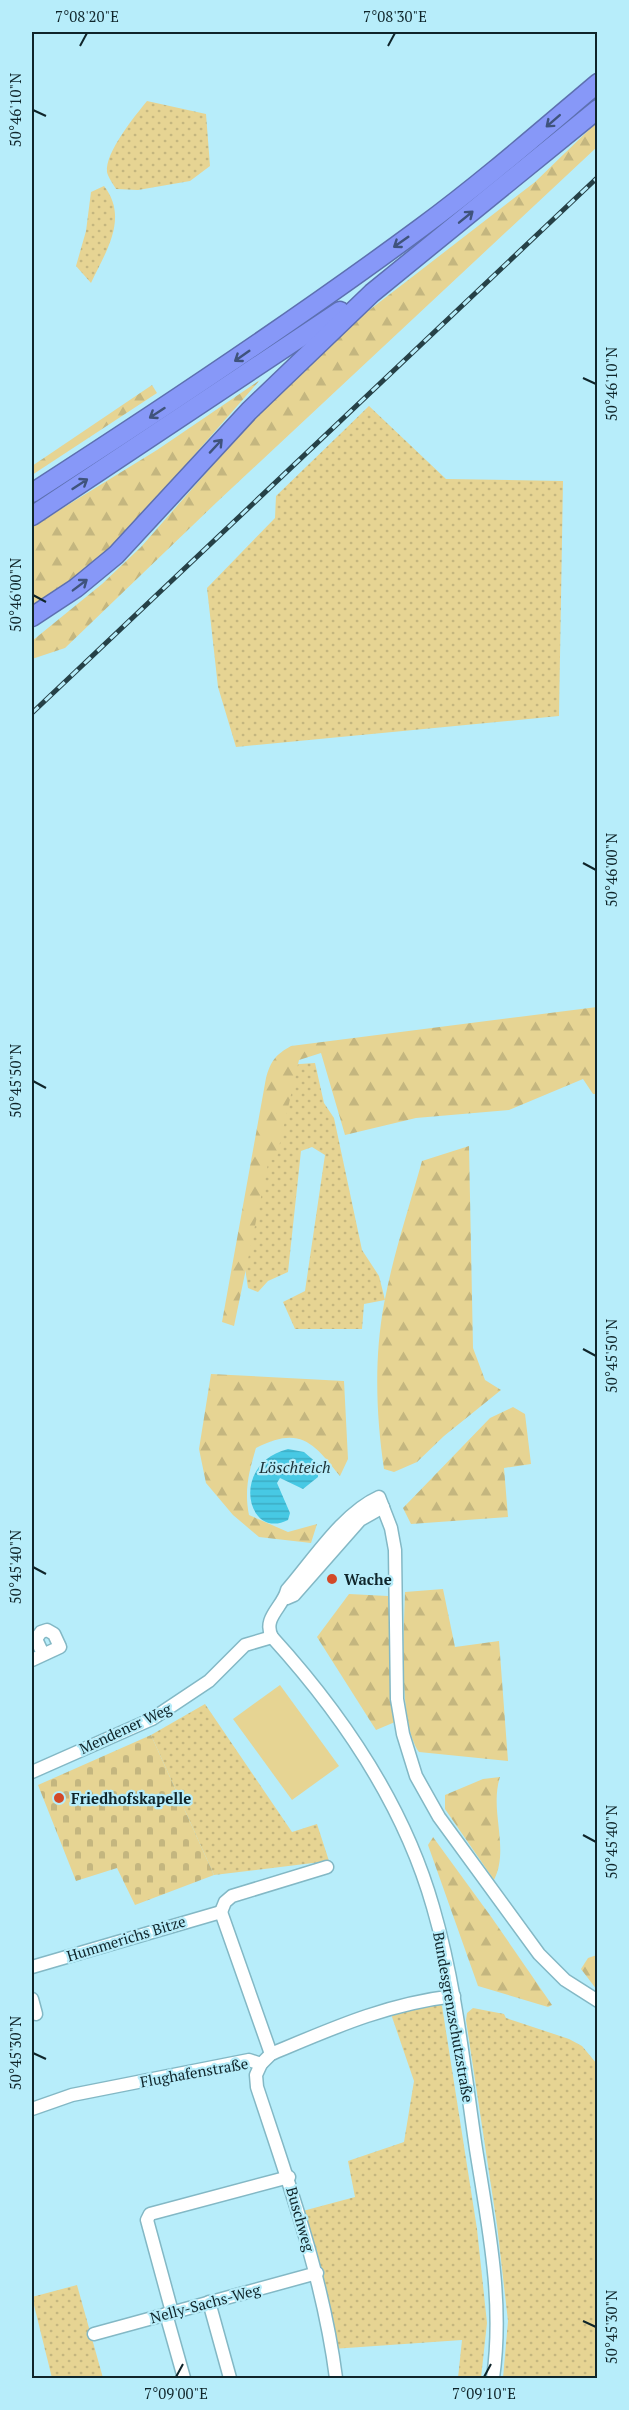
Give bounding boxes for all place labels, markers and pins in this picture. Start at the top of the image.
place label: Wache [344,1569,392,1589]
marker: Wache [325,1572,339,1586]
place label: Friedhofskapelle [71,1788,191,1808]
marker: Friedhofskapelle [52,1791,66,1805]

